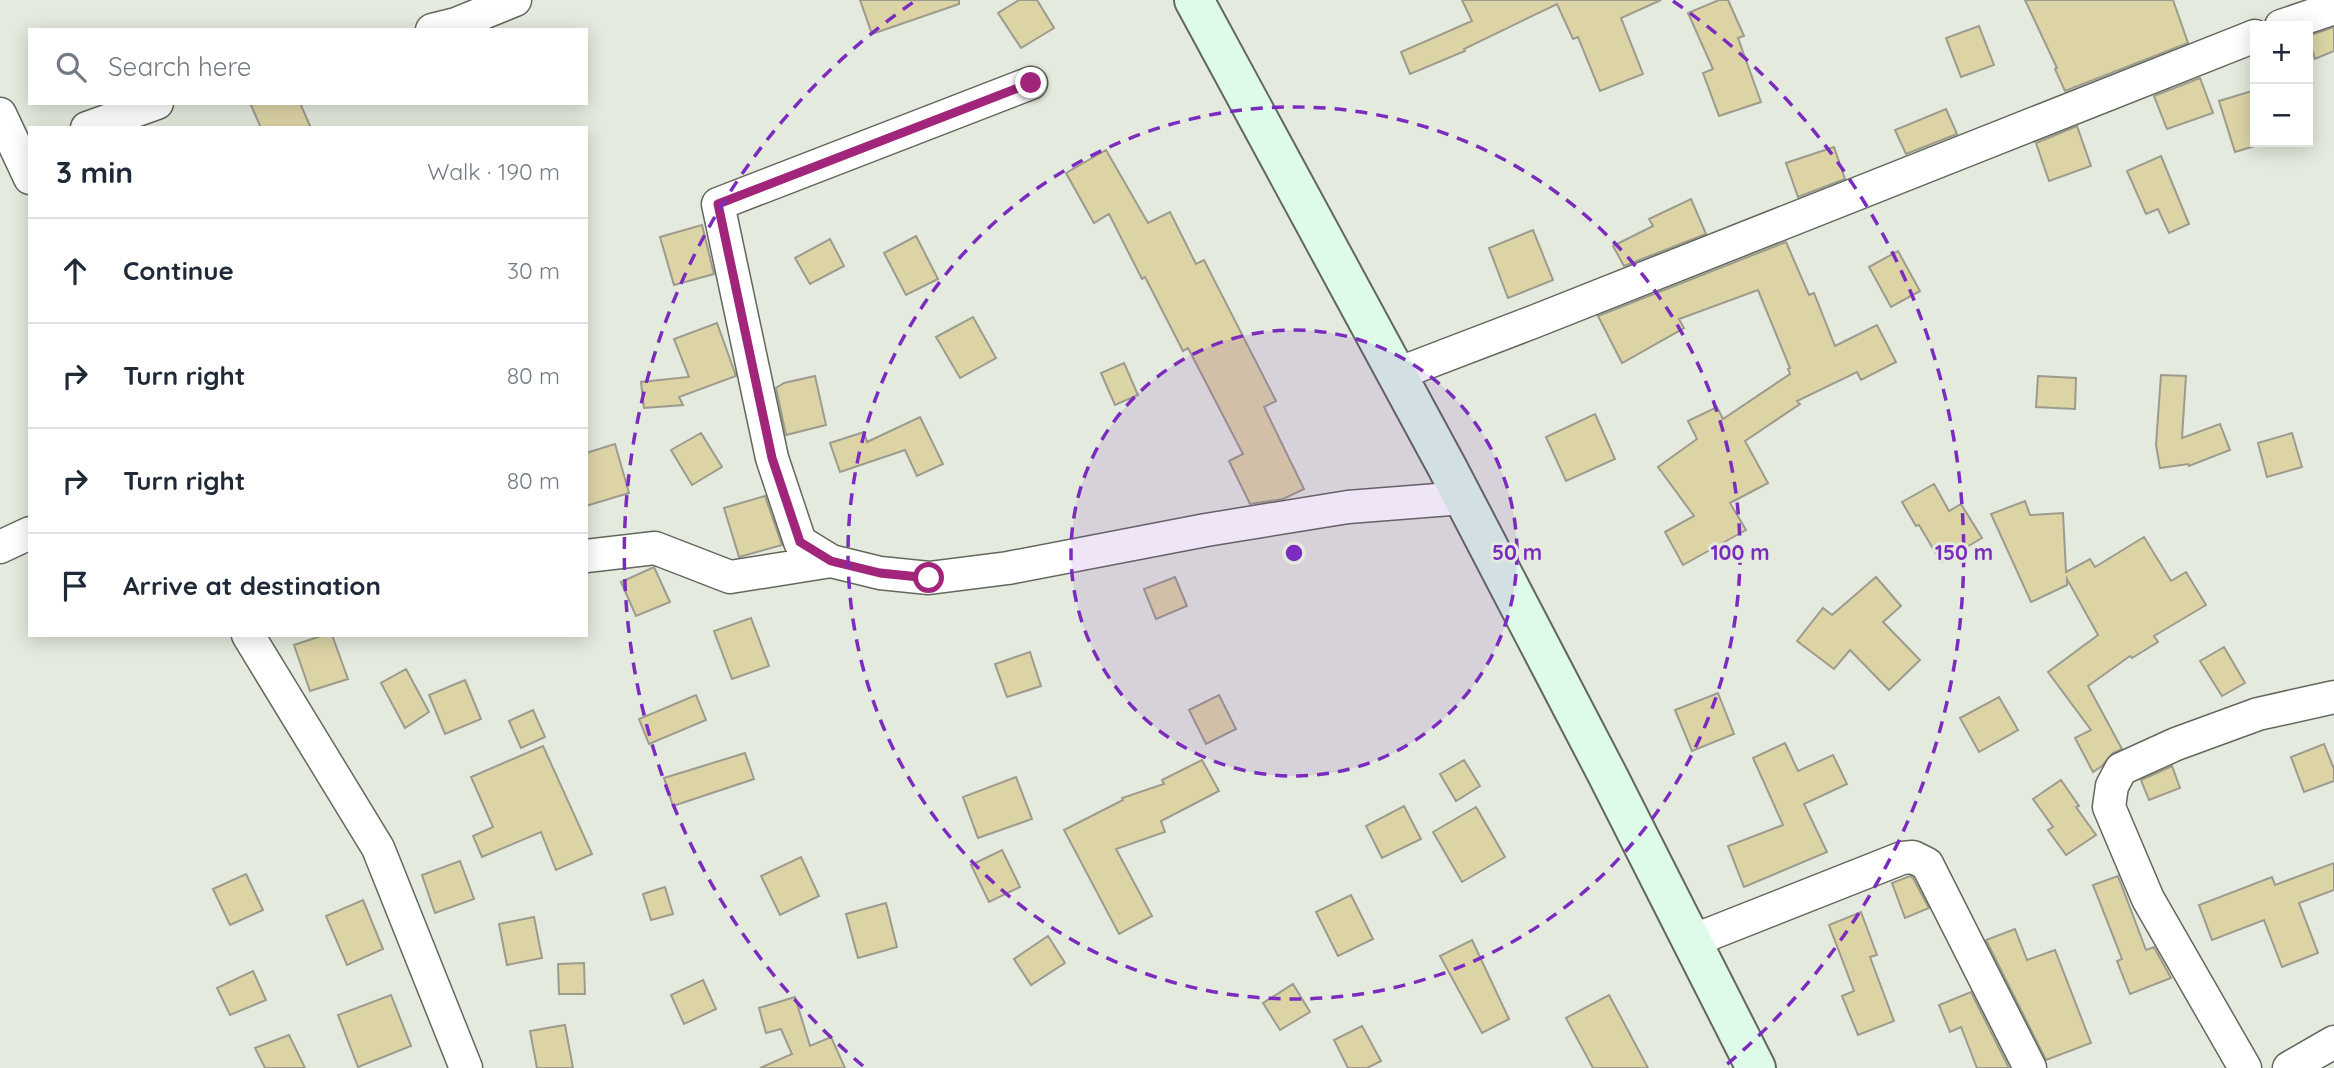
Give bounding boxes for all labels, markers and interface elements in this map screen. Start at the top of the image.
map controls [2250,21,2313,147]
button: + [2250,21,2313,84]
search box [28,28,588,105]
icon: search [52,48,90,86]
text: Search here [108,50,252,83]
route end [1015,67,1046,98]
button: − [2250,84,2313,147]
text: 3 min [56,153,133,191]
text: Walk · 190 m [427,157,560,186]
icon: ahead [56,252,94,290]
text: Continue [123,254,234,287]
text: 30 m [507,256,560,285]
icon: right [56,357,94,395]
text: Turn right [123,359,245,392]
text: 80 m [507,361,560,390]
icon: right [56,462,94,500]
text: Turn right [123,464,245,497]
text: 80 m [507,466,560,495]
text: 50 m [1492,539,1542,565]
text: 100 m [1710,539,1770,565]
text: 150 m [1935,539,1993,565]
centre of rings [1282,541,1306,565]
route start [913,562,944,593]
icon: arrive [56,567,94,605]
text: Arrive at destination [123,569,381,602]

